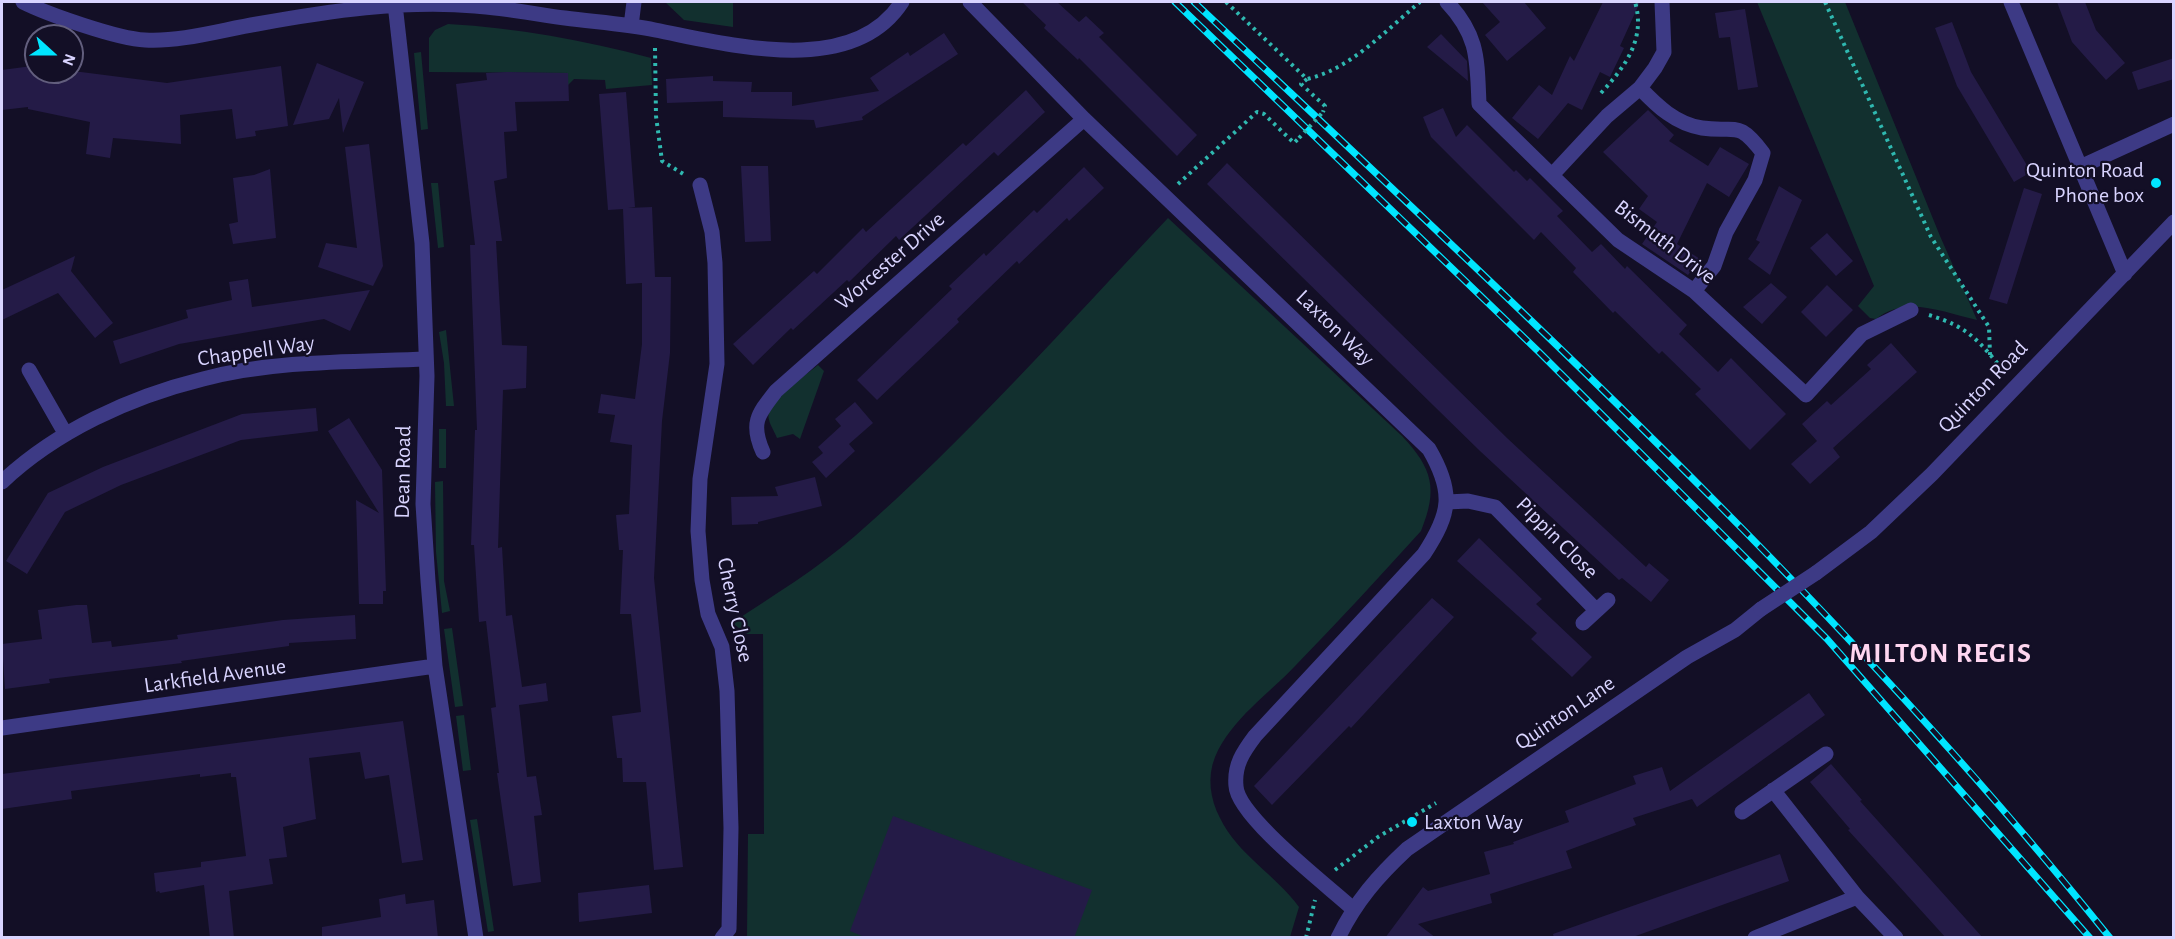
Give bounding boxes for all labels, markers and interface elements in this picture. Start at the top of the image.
north arrow [24,24,84,84]
text: N [59,52,78,68]
place label: Quinton Road Phone box [2026,157,2144,208]
marker: Quinton Road Phone box [2149,176,2163,190]
street label: Bismuth Drive [1609,194,1721,290]
street label: Worcester Drive [830,206,950,316]
street label: Laxton Way [1290,284,1380,372]
street label: Chappell Way [196,330,316,372]
street label: Quinton Road [1933,335,2033,439]
street label: Dean Road [389,425,417,519]
street label: Pippin Close [1510,491,1604,585]
street label: Cherry Close [711,555,759,665]
district label: MILTON REGIS [1849,637,2033,671]
street label: Larkfield Avenue [142,653,288,699]
street label: Quinton Lane [1510,670,1620,756]
place label: Laxton Way [1424,809,1523,835]
marker: Laxton Way [1405,815,1419,829]

